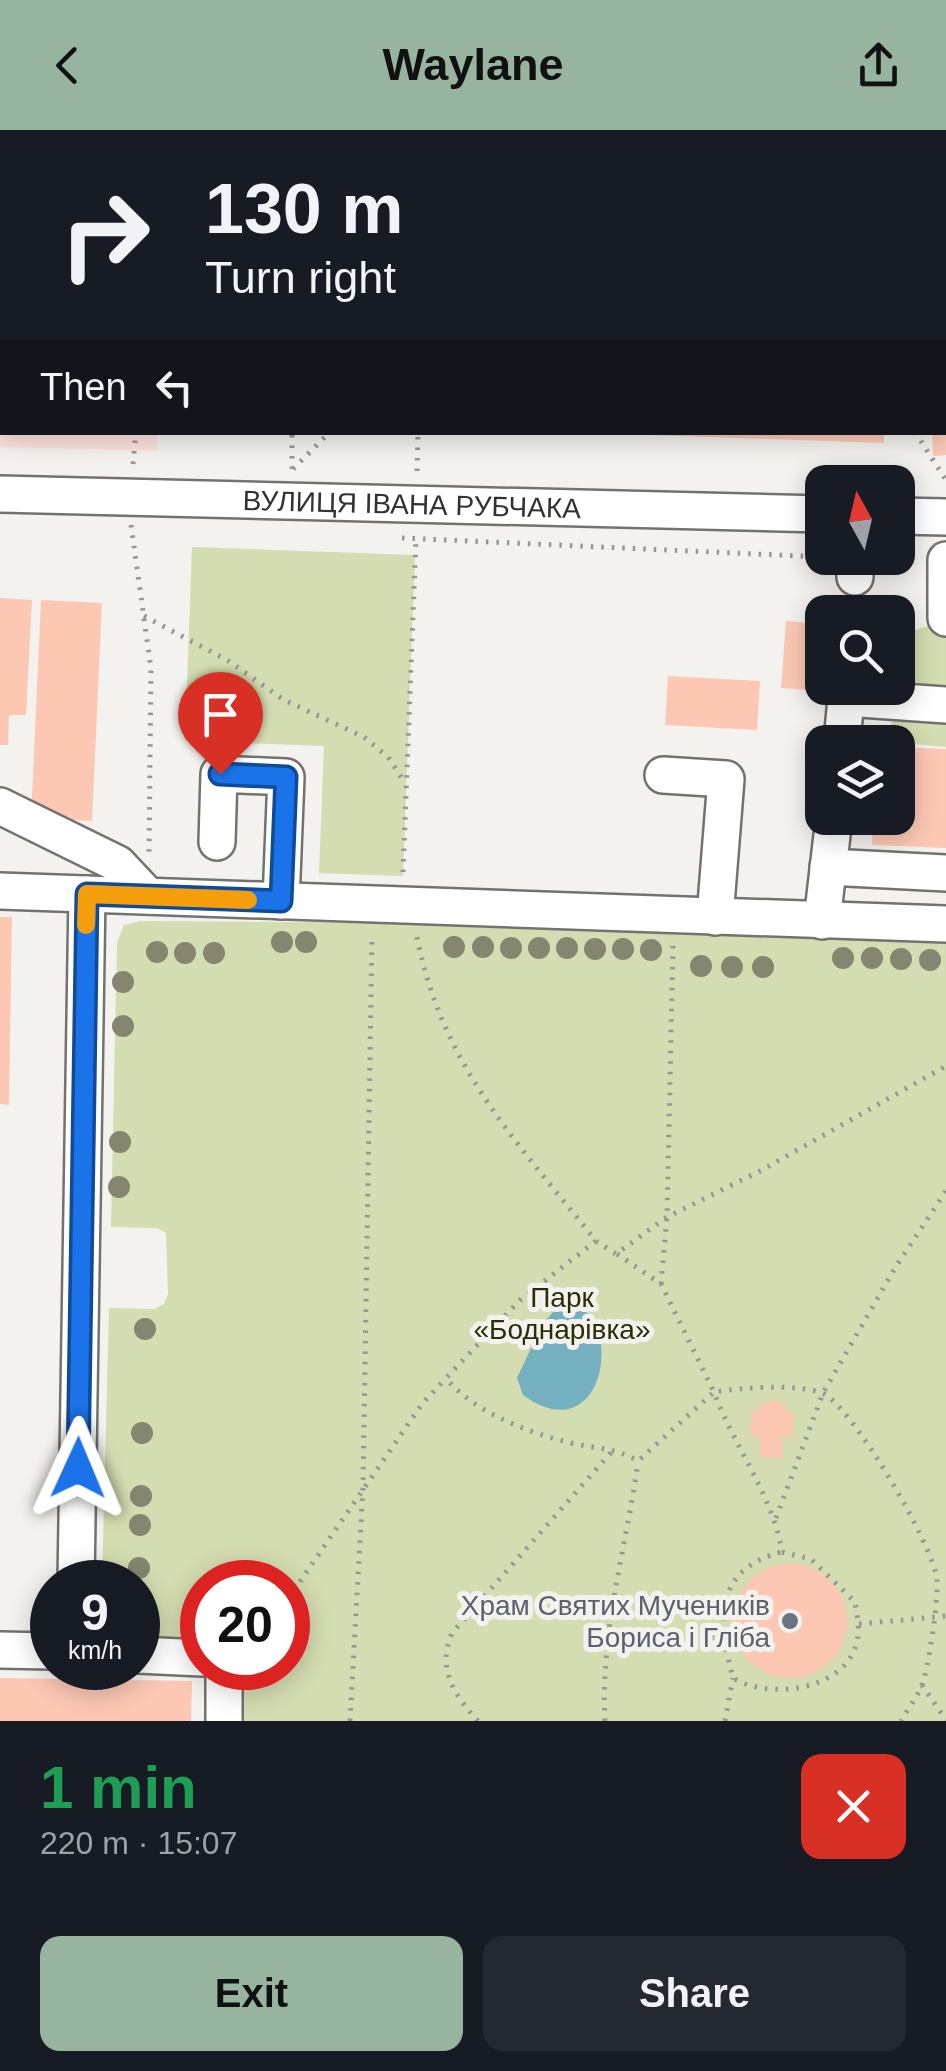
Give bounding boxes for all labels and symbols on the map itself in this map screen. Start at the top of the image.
north arrow [805,465,915,575]
street label: ВУЛИЦЯ ІВАНА РУБЧАКА [242,485,582,524]
pin [178,672,263,775]
park label: Парк «Боднарівка» [474,1282,650,1345]
position arrow [26,1416,130,1520]
speed limit sign: 20 [180,1560,310,1690]
place label: Храм Святих Мучеників Бориса і Гліба [461,1590,770,1653]
marker: Храм Святих Мучеників Бориса і Гліба [779,1610,801,1632]

